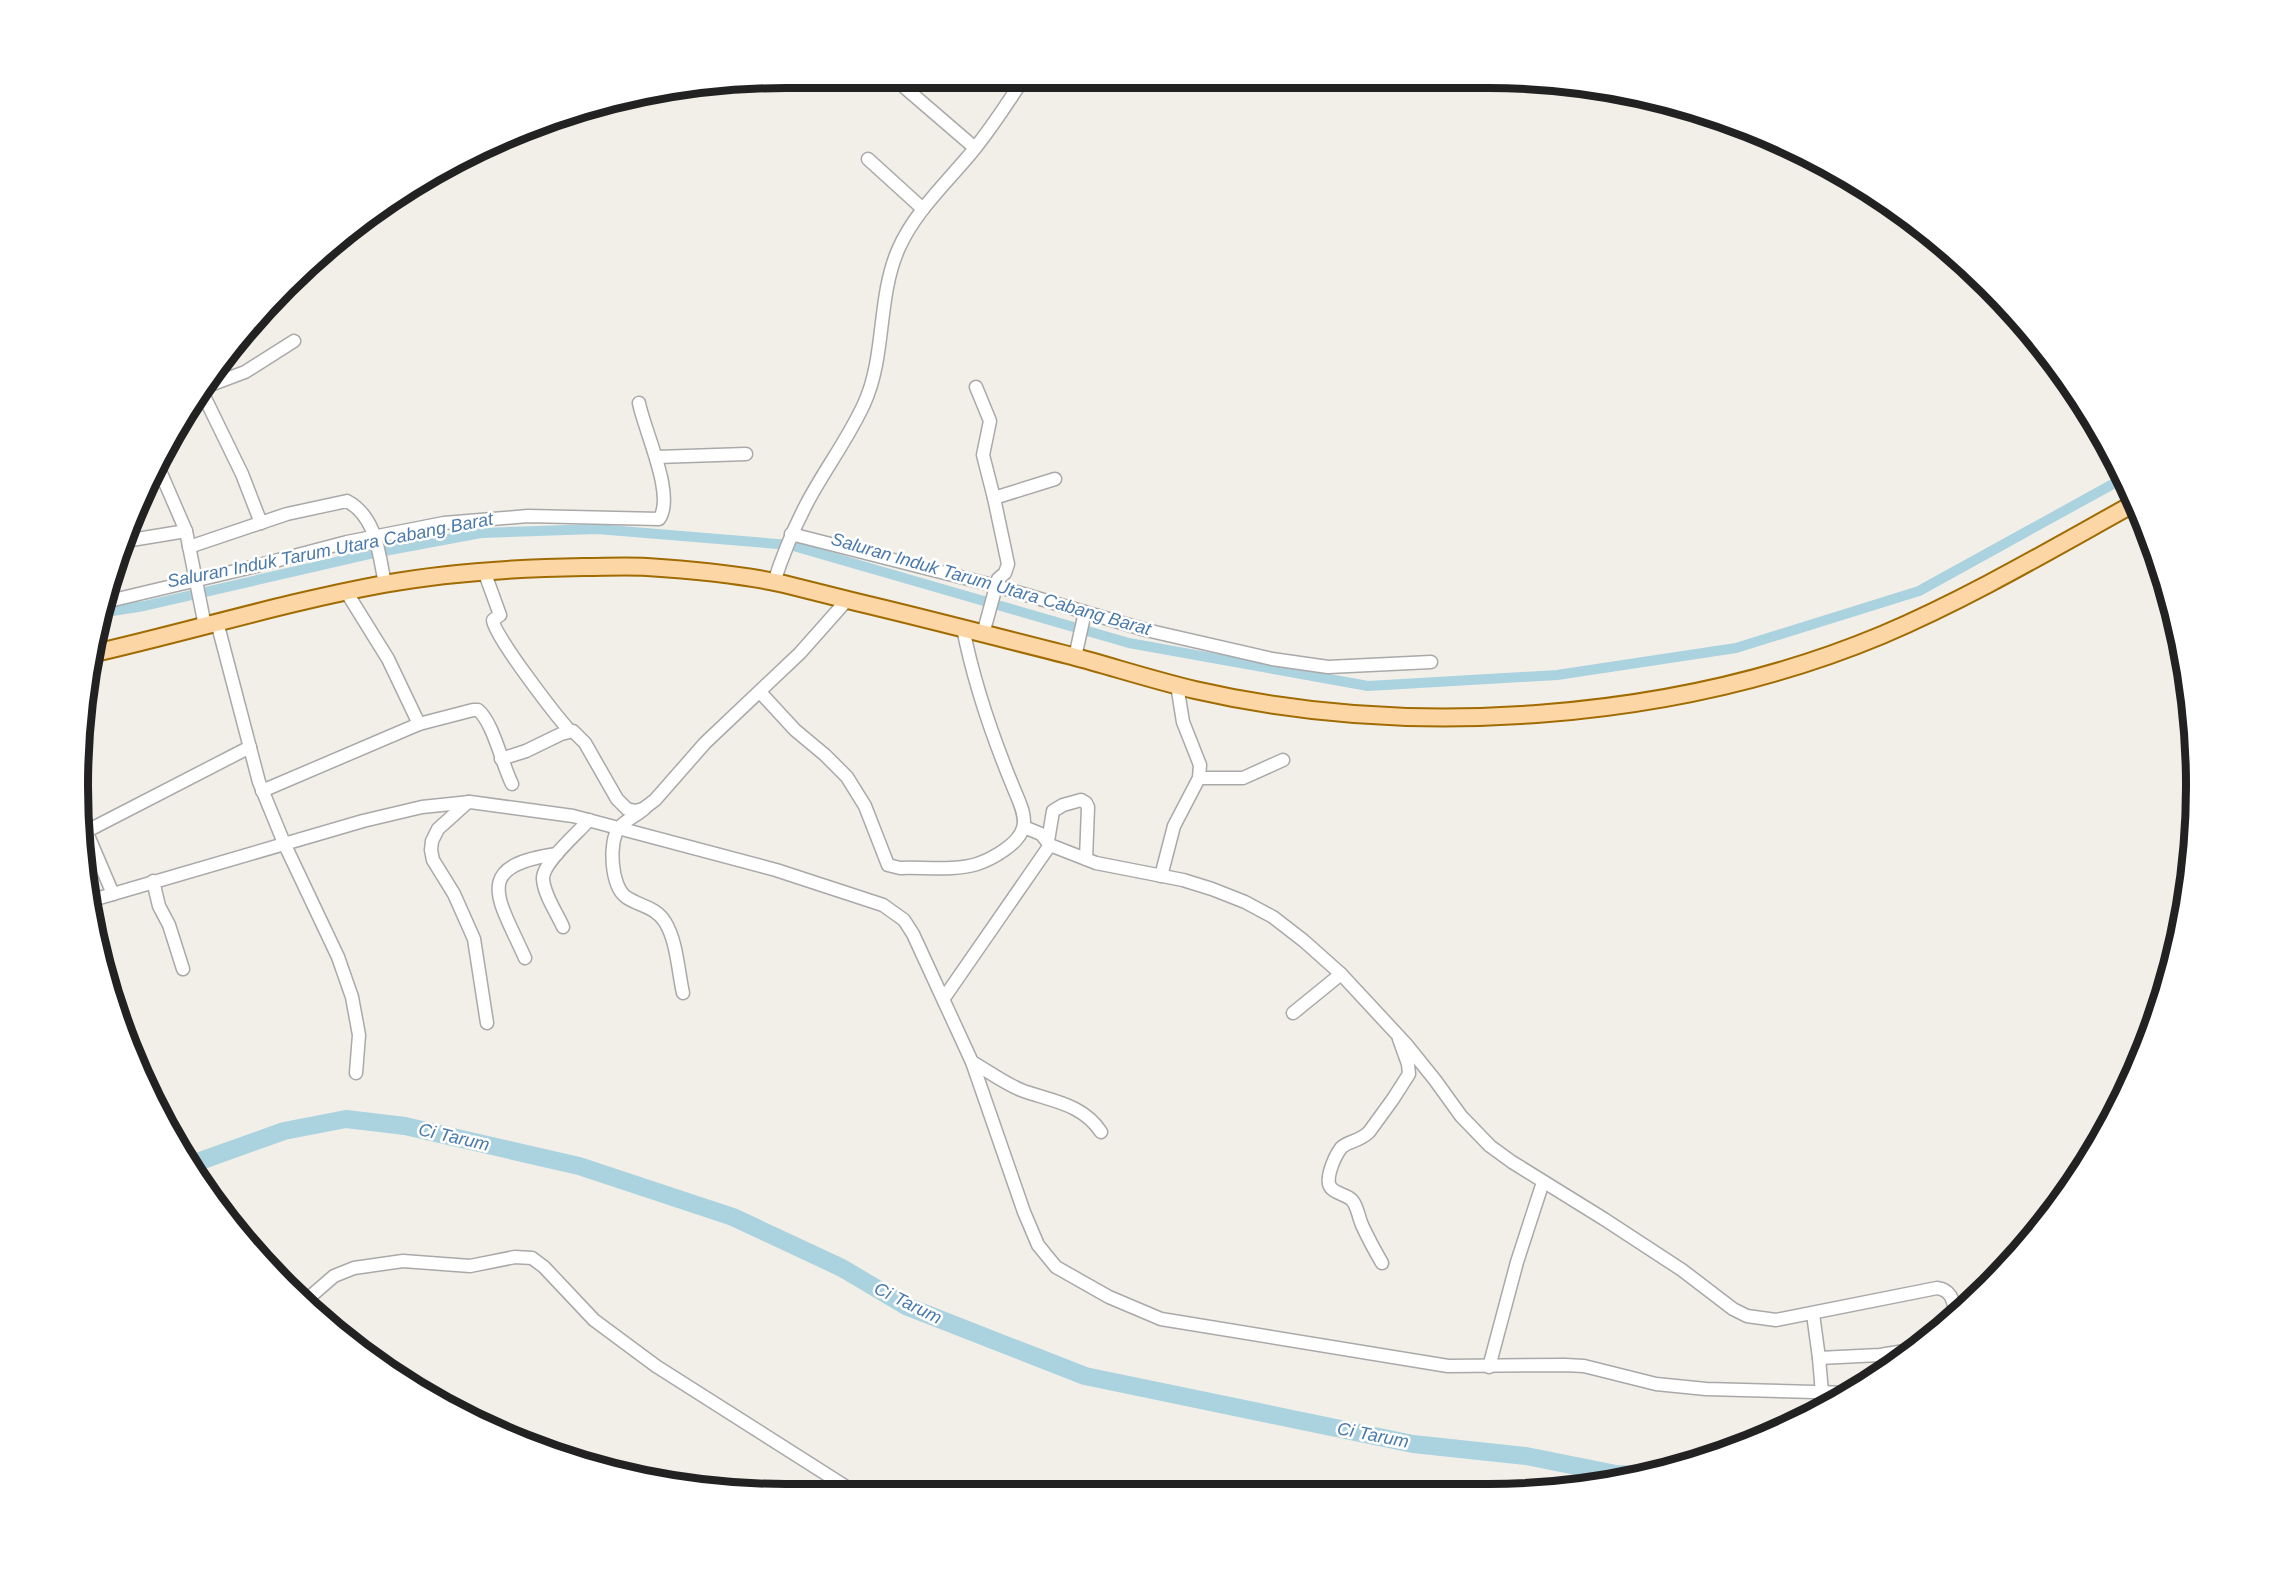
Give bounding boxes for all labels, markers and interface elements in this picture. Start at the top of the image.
water label: Saluran Induk Tarum Utara Cabang Barat [165,508,496,591]
water label: Saluran Induk Tarum Utara Cabang Barat [829,529,1154,640]
water label: Ci Tarum [416,1119,492,1155]
water label: Ci Tarum [871,1278,945,1328]
water label: Ci Tarum [1336,1418,1410,1452]

